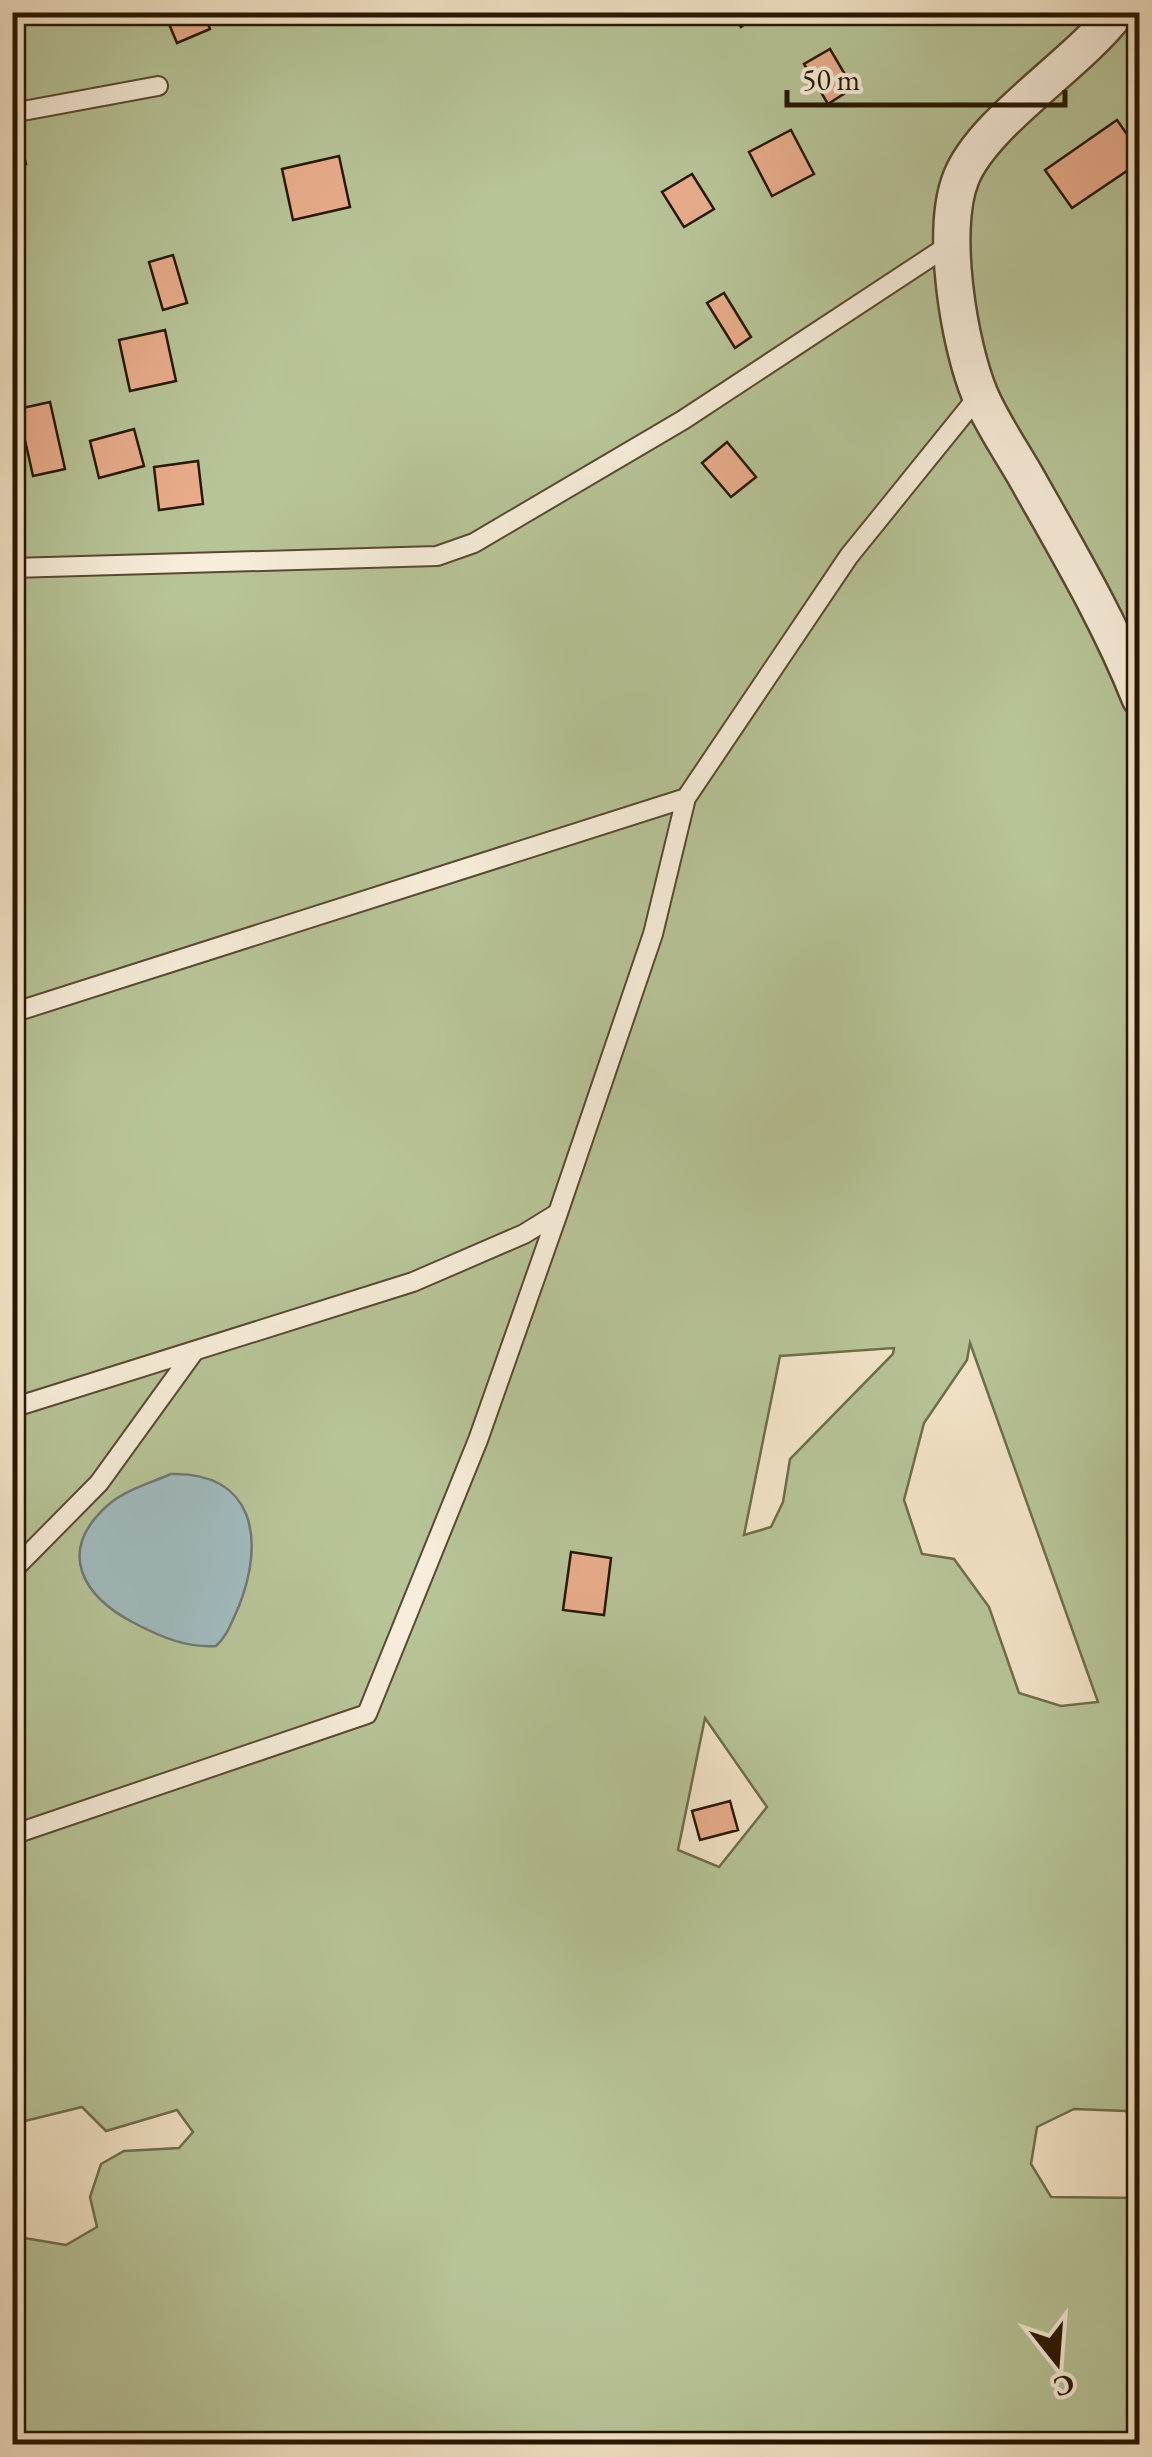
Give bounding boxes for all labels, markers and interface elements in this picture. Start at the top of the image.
scale bar [787,45,1064,107]
text: 50 m [802,60,860,99]
north arrow [1007,2312,1107,2412]
text: С [1050,2366,1079,2406]

